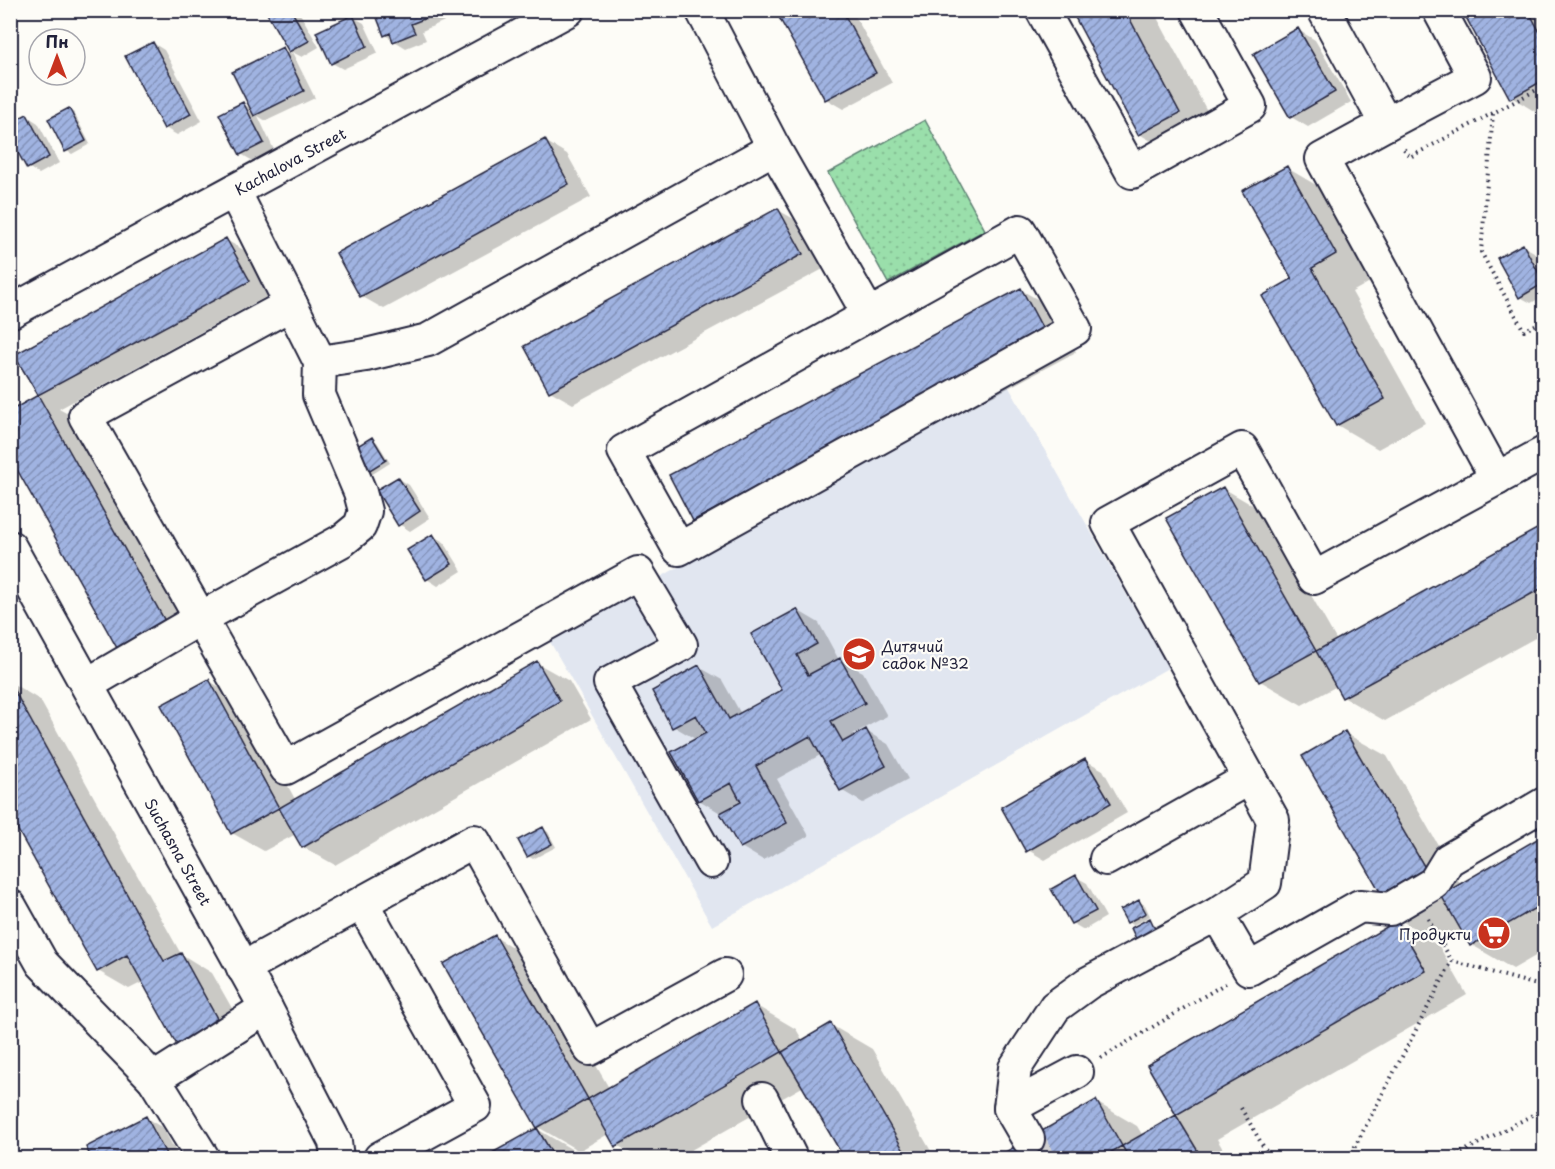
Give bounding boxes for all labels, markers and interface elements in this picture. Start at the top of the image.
north arrow [27,27,87,87]
text: Пн [45,29,69,53]
street label: Kachalova Street [230,121,349,200]
place label: Дитячий садок №32 [881,634,969,674]
school or university icon: Дитячий садок №32 [841,636,877,672]
street label: Suchasna Street [140,793,218,909]
supermarket icon: Продукти [1476,915,1512,951]
place label: Продукти [1399,922,1471,945]

